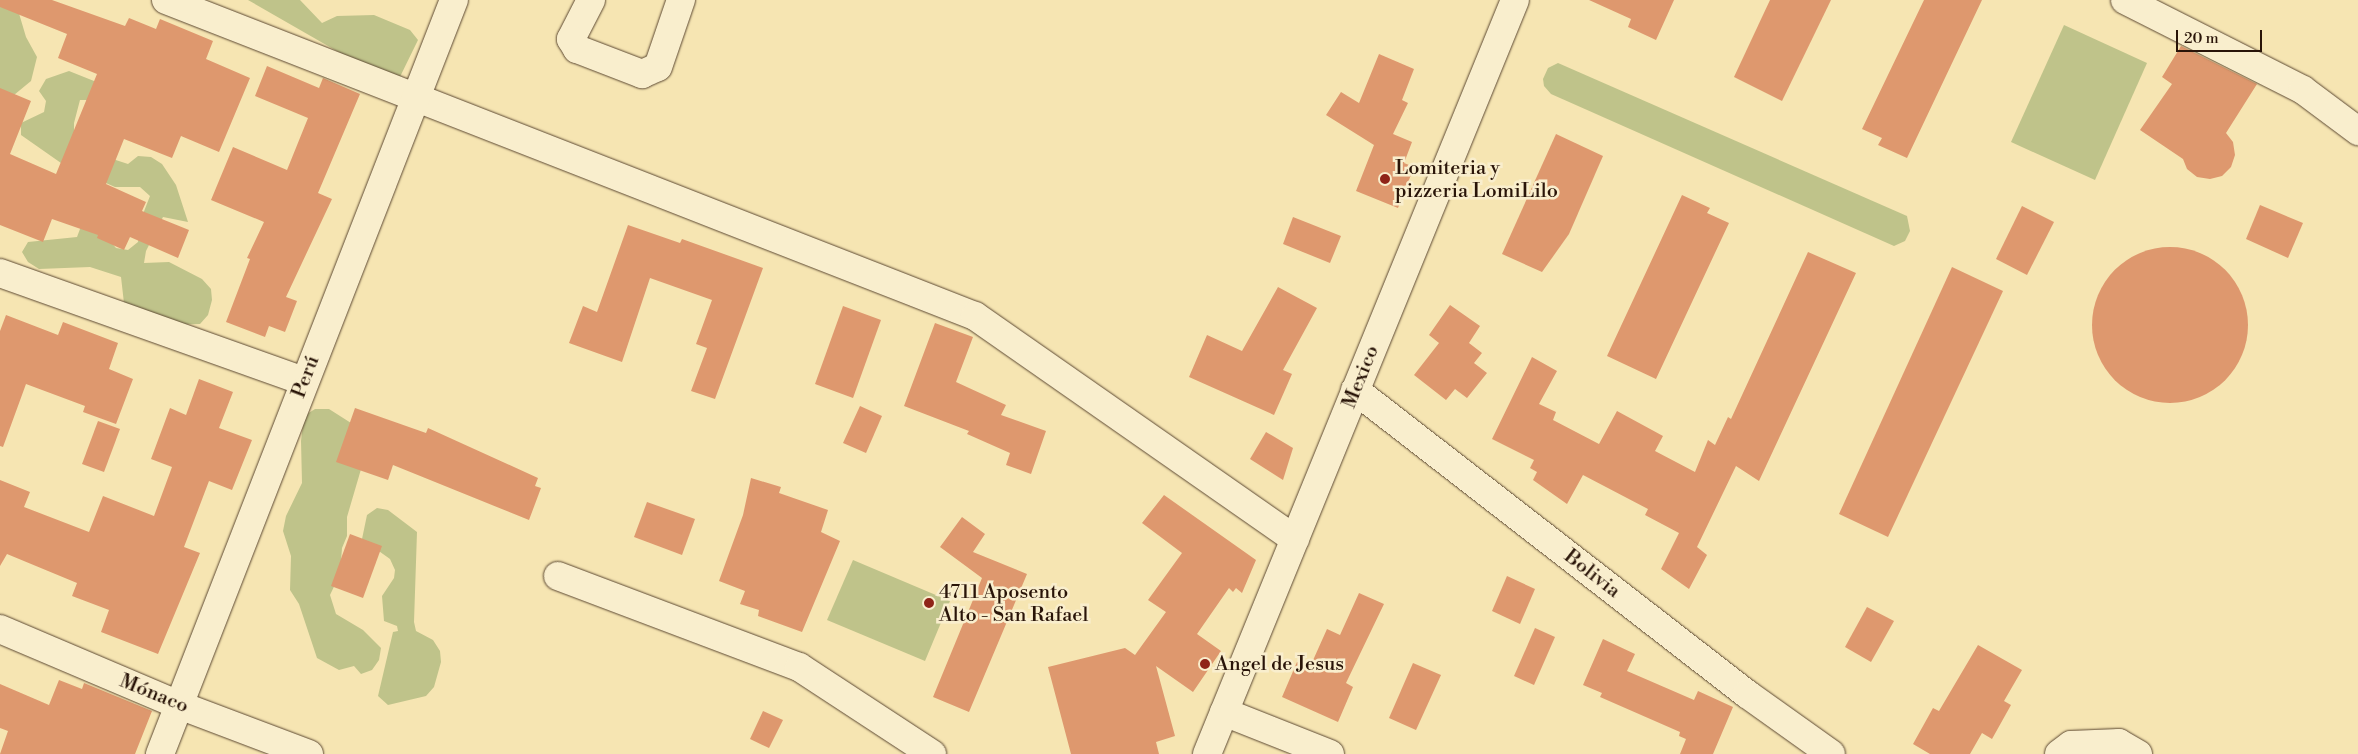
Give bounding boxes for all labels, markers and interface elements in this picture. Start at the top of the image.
scale bar [2178,20,2264,52]
text: 20 m [2184,29,2219,48]
place label: Lomiteria y pizzeria LomiLilo [1395,156,1558,203]
marker: Lomiteria y pizzeria LomiLilo [1379,173,1391,185]
street label: Mexico [1338,342,1384,412]
street label: Perú [287,353,325,401]
street label: Bolivia [1559,545,1625,603]
place label: 4711 Aposento Alto - San Rafael [939,580,1088,627]
marker: 4711 Aposento Alto - San Rafael [923,597,935,609]
place label: Angel de Jesus [1215,652,1344,676]
marker: Angel de Jesus [1199,658,1211,670]
street label: Mónaco [116,669,192,719]

